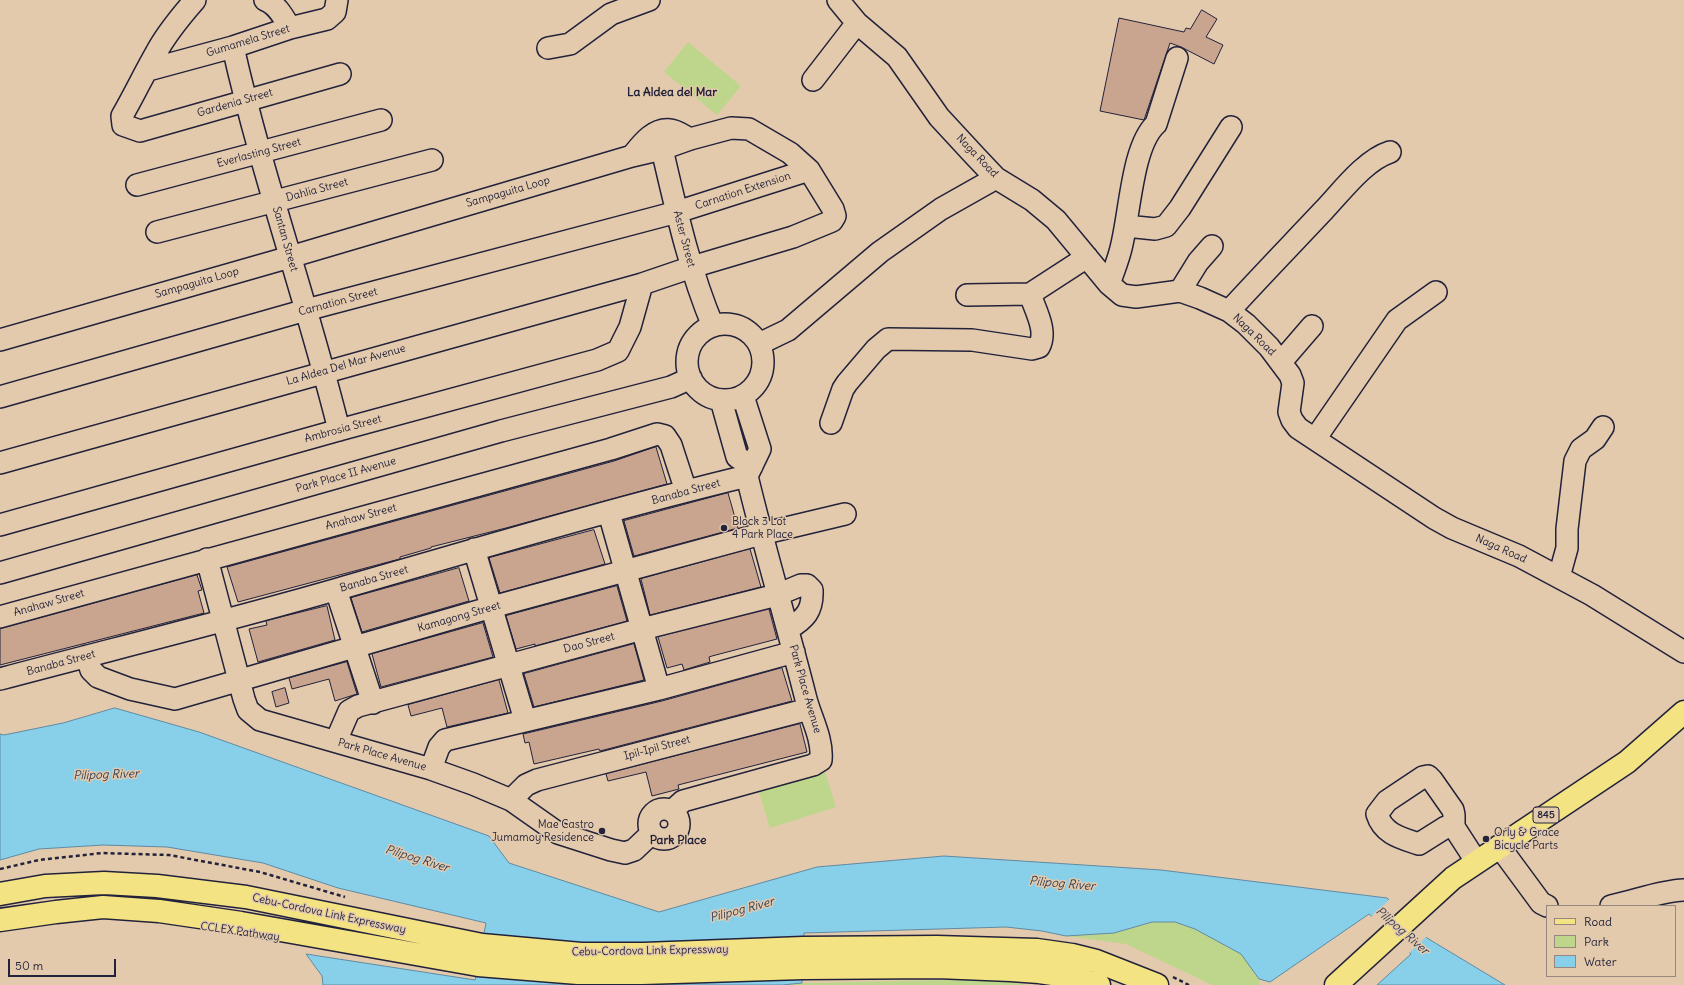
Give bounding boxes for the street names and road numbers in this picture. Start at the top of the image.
street label: Gumamela Street [205,22,291,60]
street label: Gardenia Street [196,86,274,120]
street label: Naga Road [953,132,1001,180]
street label: Everlasting Street [216,135,302,171]
street label: Carnation Extension [694,169,792,213]
street label: Sampaguita Loop [465,174,551,210]
street label: Dahlia Street [285,175,349,205]
street label: Santan Street [269,205,301,273]
street label: Aster Street [670,209,698,269]
street label: Sampaguita Loop [154,265,240,301]
street label: Carnation Street [297,285,379,319]
street label: Naga Road [1230,311,1278,359]
street label: La Aldea Del Mar Avenue [285,342,407,388]
street label: Ambrosia Street [303,412,383,446]
street label: Park Place II Avenue [294,454,398,496]
street label: Banaba Street [650,477,722,507]
street label: Anahaw Street [324,501,398,533]
street label: Naga Road [1473,532,1529,566]
street label: Banaba Street [338,563,410,595]
street label: Anahaw Street [12,587,86,619]
street label: Kamagong Street [416,599,502,635]
street label: Dao Street [562,630,616,656]
street label: Park Place Avenue [786,643,824,735]
street label: Banaba Street [25,648,97,678]
street label: Ipil-Ipil Street [622,733,692,763]
street label: Park Place Avenue [336,736,428,774]
road number: 845 [1533,807,1559,823]
street label: Cebu-Cordova Link Expressway [251,891,407,937]
street label: CCLEX Pathway [200,920,280,944]
street label: Cebu-Cordova Link Expressway [572,943,728,959]

